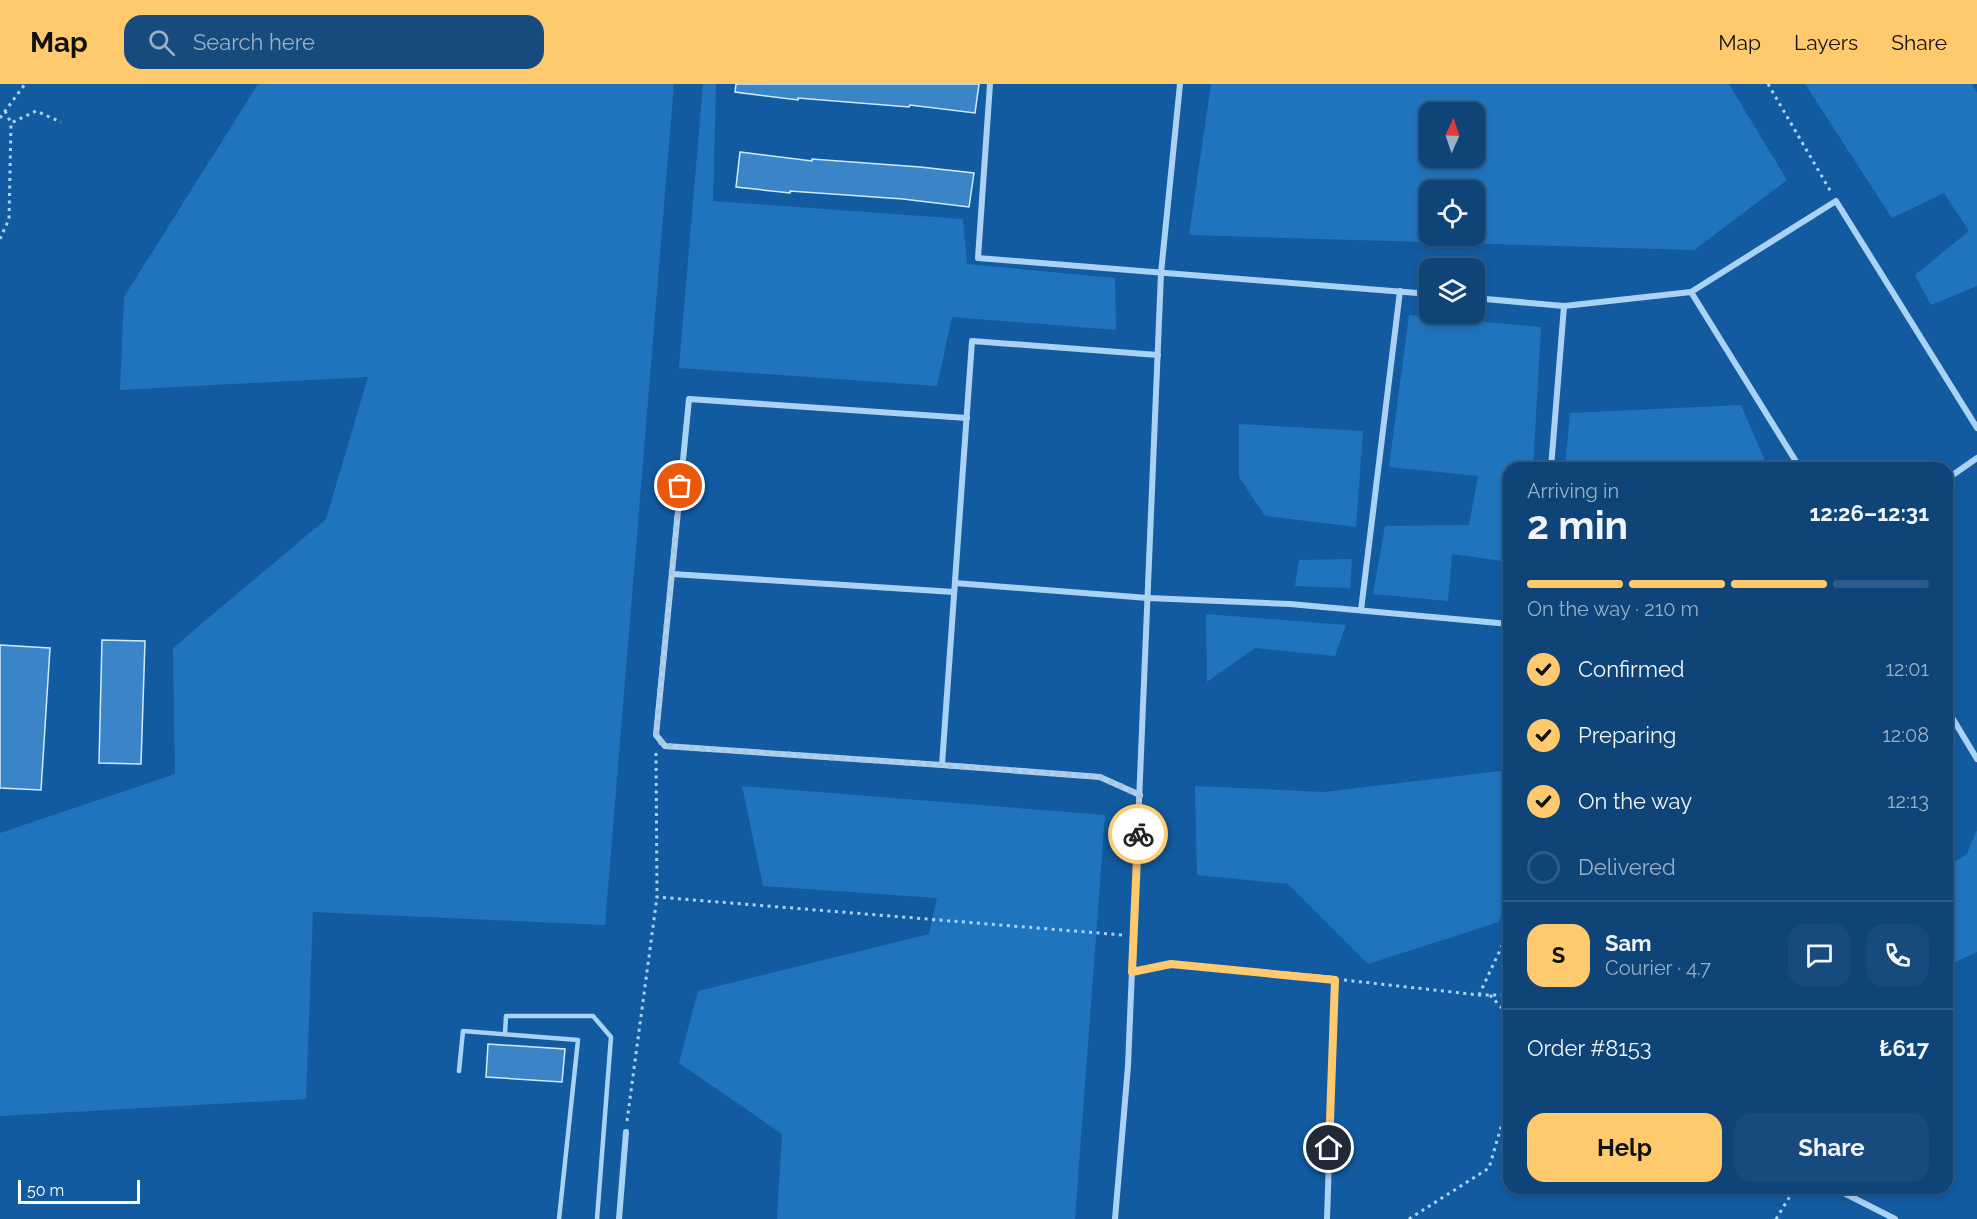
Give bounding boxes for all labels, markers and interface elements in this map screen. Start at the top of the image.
search box [124,15,544,69]
text: Map [30,26,88,59]
icon: search [145,26,178,59]
text: Search here [193,29,315,55]
text: Map [1718,30,1761,55]
text: Layers [1794,30,1858,55]
text: Share [1891,30,1947,55]
north arrow [1419,102,1485,168]
map controls [1419,102,1485,324]
button: locate [1419,180,1485,246]
button: layers [1419,258,1485,324]
pin [654,460,705,511]
icon: bag [663,469,696,502]
text: Arriving in [1527,479,1619,503]
text: 12:26–12:31 [1809,500,1929,526]
text: 2 min [1527,502,1628,548]
text: On the way · 210 m [1527,597,1699,621]
icon: check [1527,653,1560,686]
text: Confirmed [1578,656,1685,682]
text: 12:01 [1885,657,1929,681]
icon: check [1527,719,1560,752]
text: Preparing [1578,722,1676,748]
text: 12:08 [1882,723,1929,747]
icon: check [1527,785,1560,818]
text: On the way [1578,788,1692,814]
text: 12:13 [1887,789,1929,813]
courier [1108,804,1168,864]
icon: bike [1122,818,1155,851]
text: Delivered [1578,854,1676,880]
button: chat [1788,924,1851,987]
button: phone [1866,924,1929,987]
text: Sam [1605,930,1652,956]
text: S [1552,942,1565,968]
text: Courier · 4.7 [1605,956,1711,980]
text: Order #8153 [1527,1035,1651,1061]
text: ₺617 [1879,1035,1929,1061]
button: Help [1527,1113,1722,1182]
button: Share [1734,1113,1929,1182]
pin [1303,1122,1354,1173]
icon: home [1312,1131,1345,1164]
scale bar [18,1177,140,1204]
text: 50 m [27,1181,64,1200]

